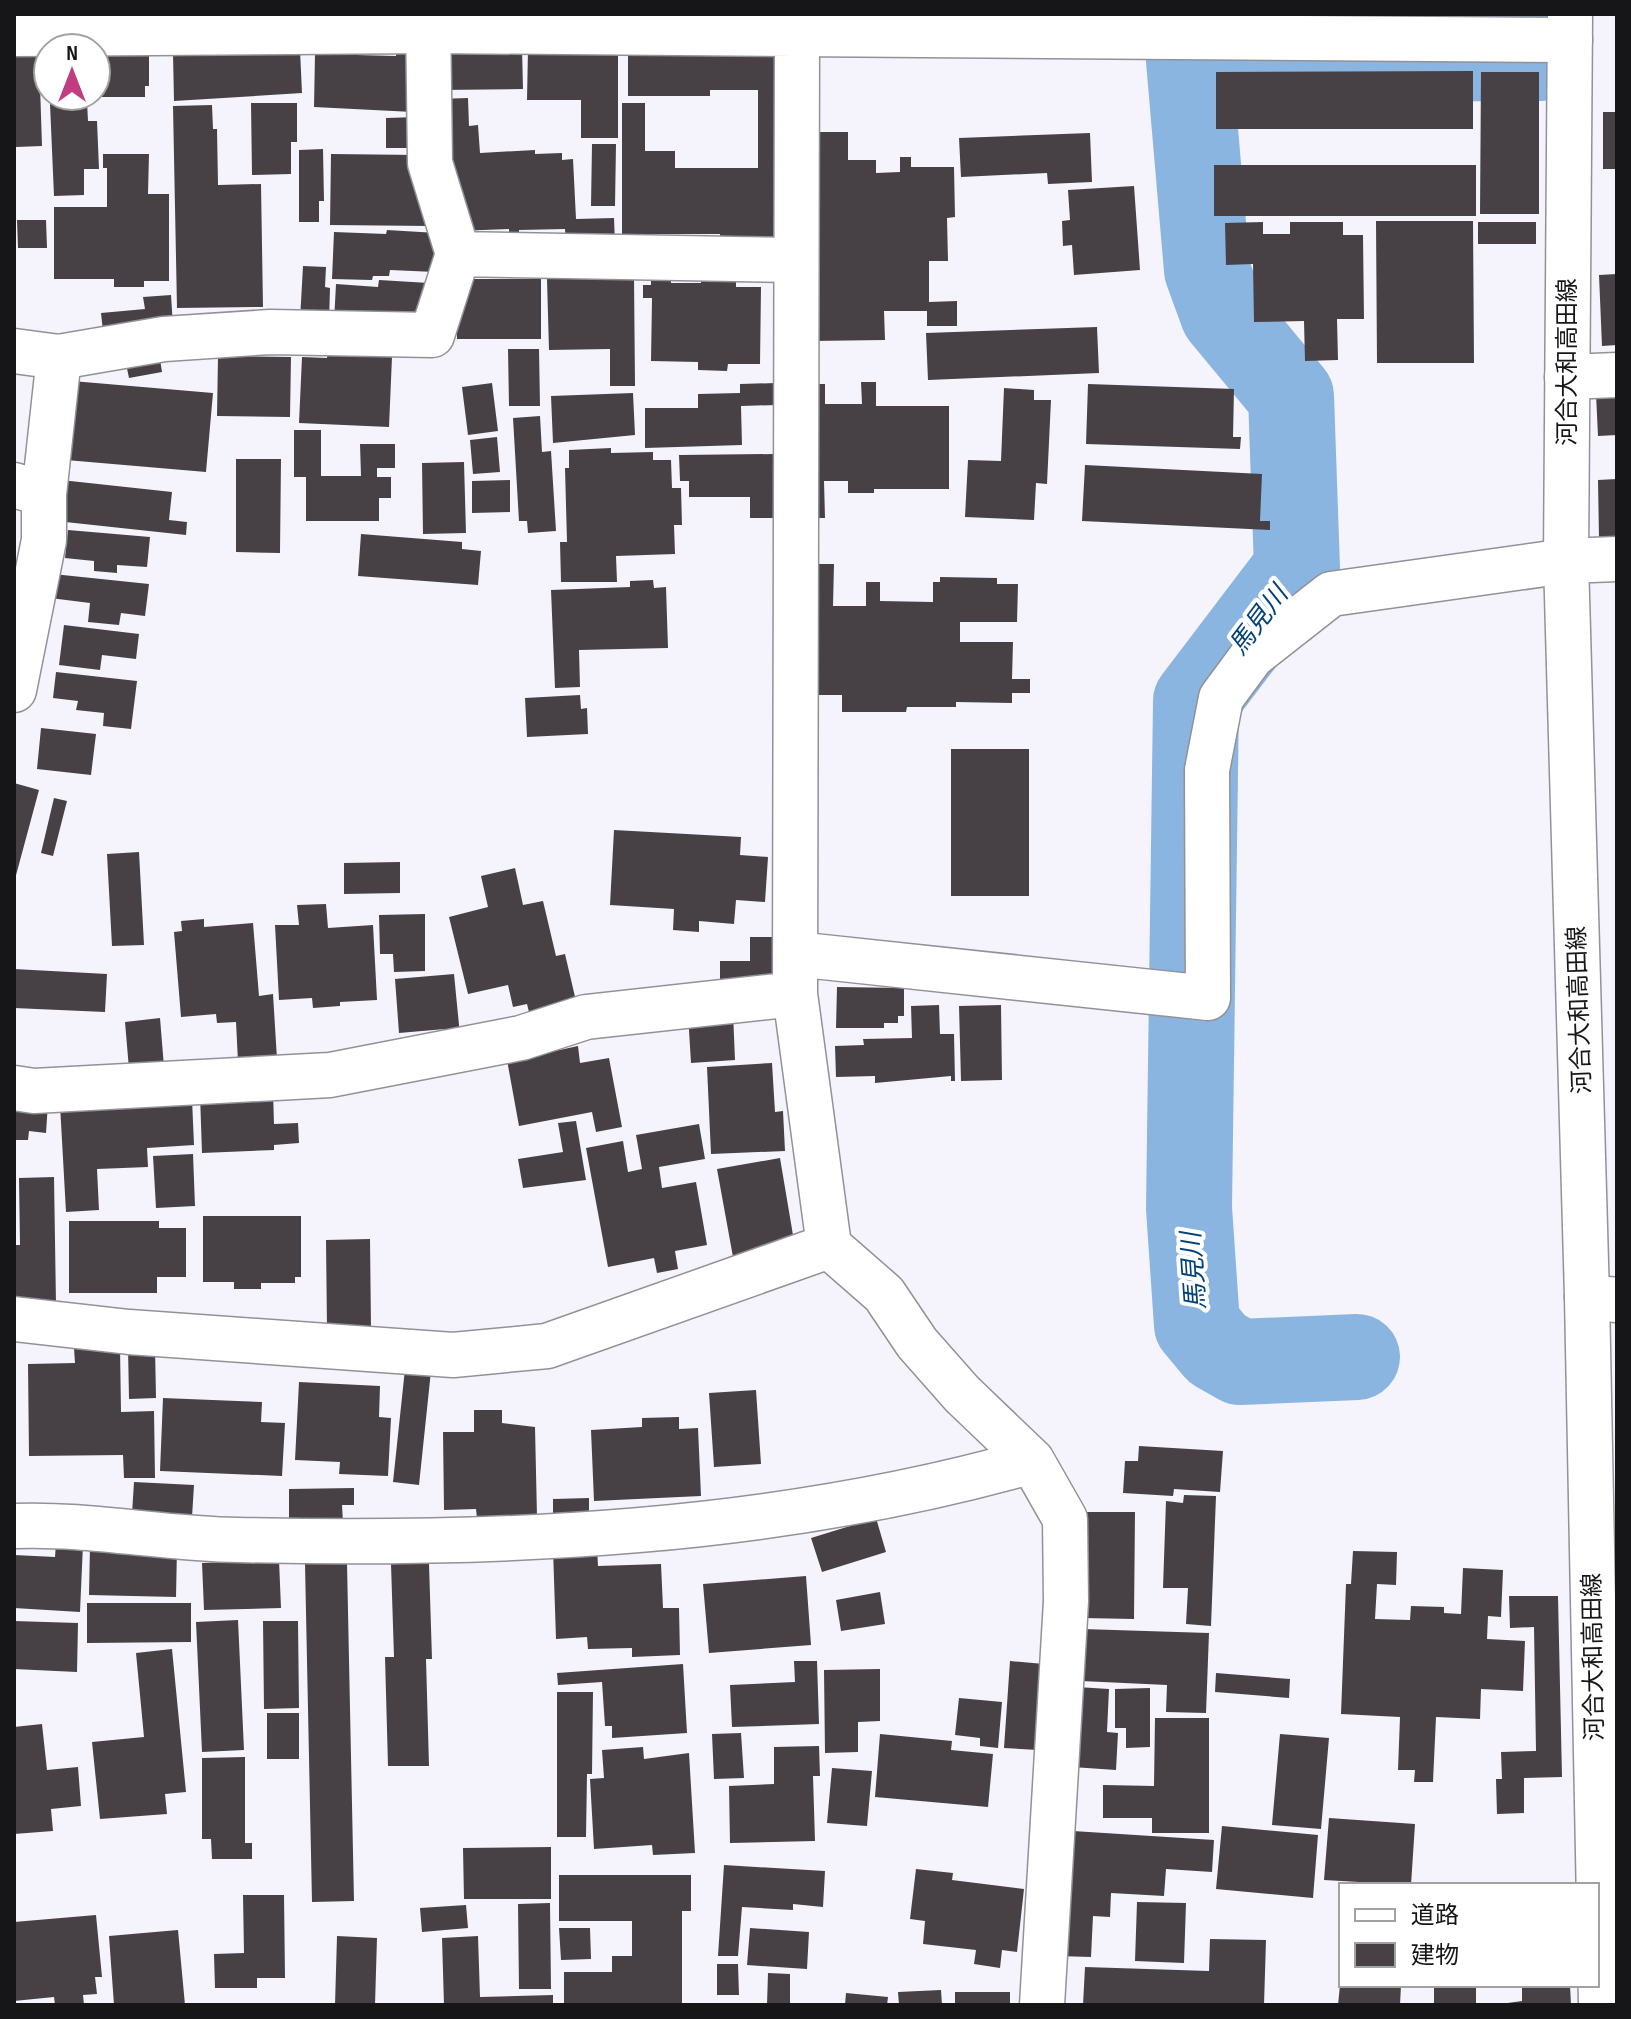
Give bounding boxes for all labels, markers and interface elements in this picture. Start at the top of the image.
north arrow [32,32,112,112]
text: N [66,40,78,67]
street label: 河合大和高田線 [1553,278,1582,446]
water label: 馬見川 [1223,578,1297,661]
street label: 河合大和高田線 [1562,926,1597,1094]
water label: 馬見川 [1176,1228,1213,1311]
street label: 河合大和高田線 [1578,1573,1609,1741]
legend [1339,1883,1599,1987]
text: 道路 [1411,1901,1459,1930]
text: 建物 [1411,1941,1459,1970]

